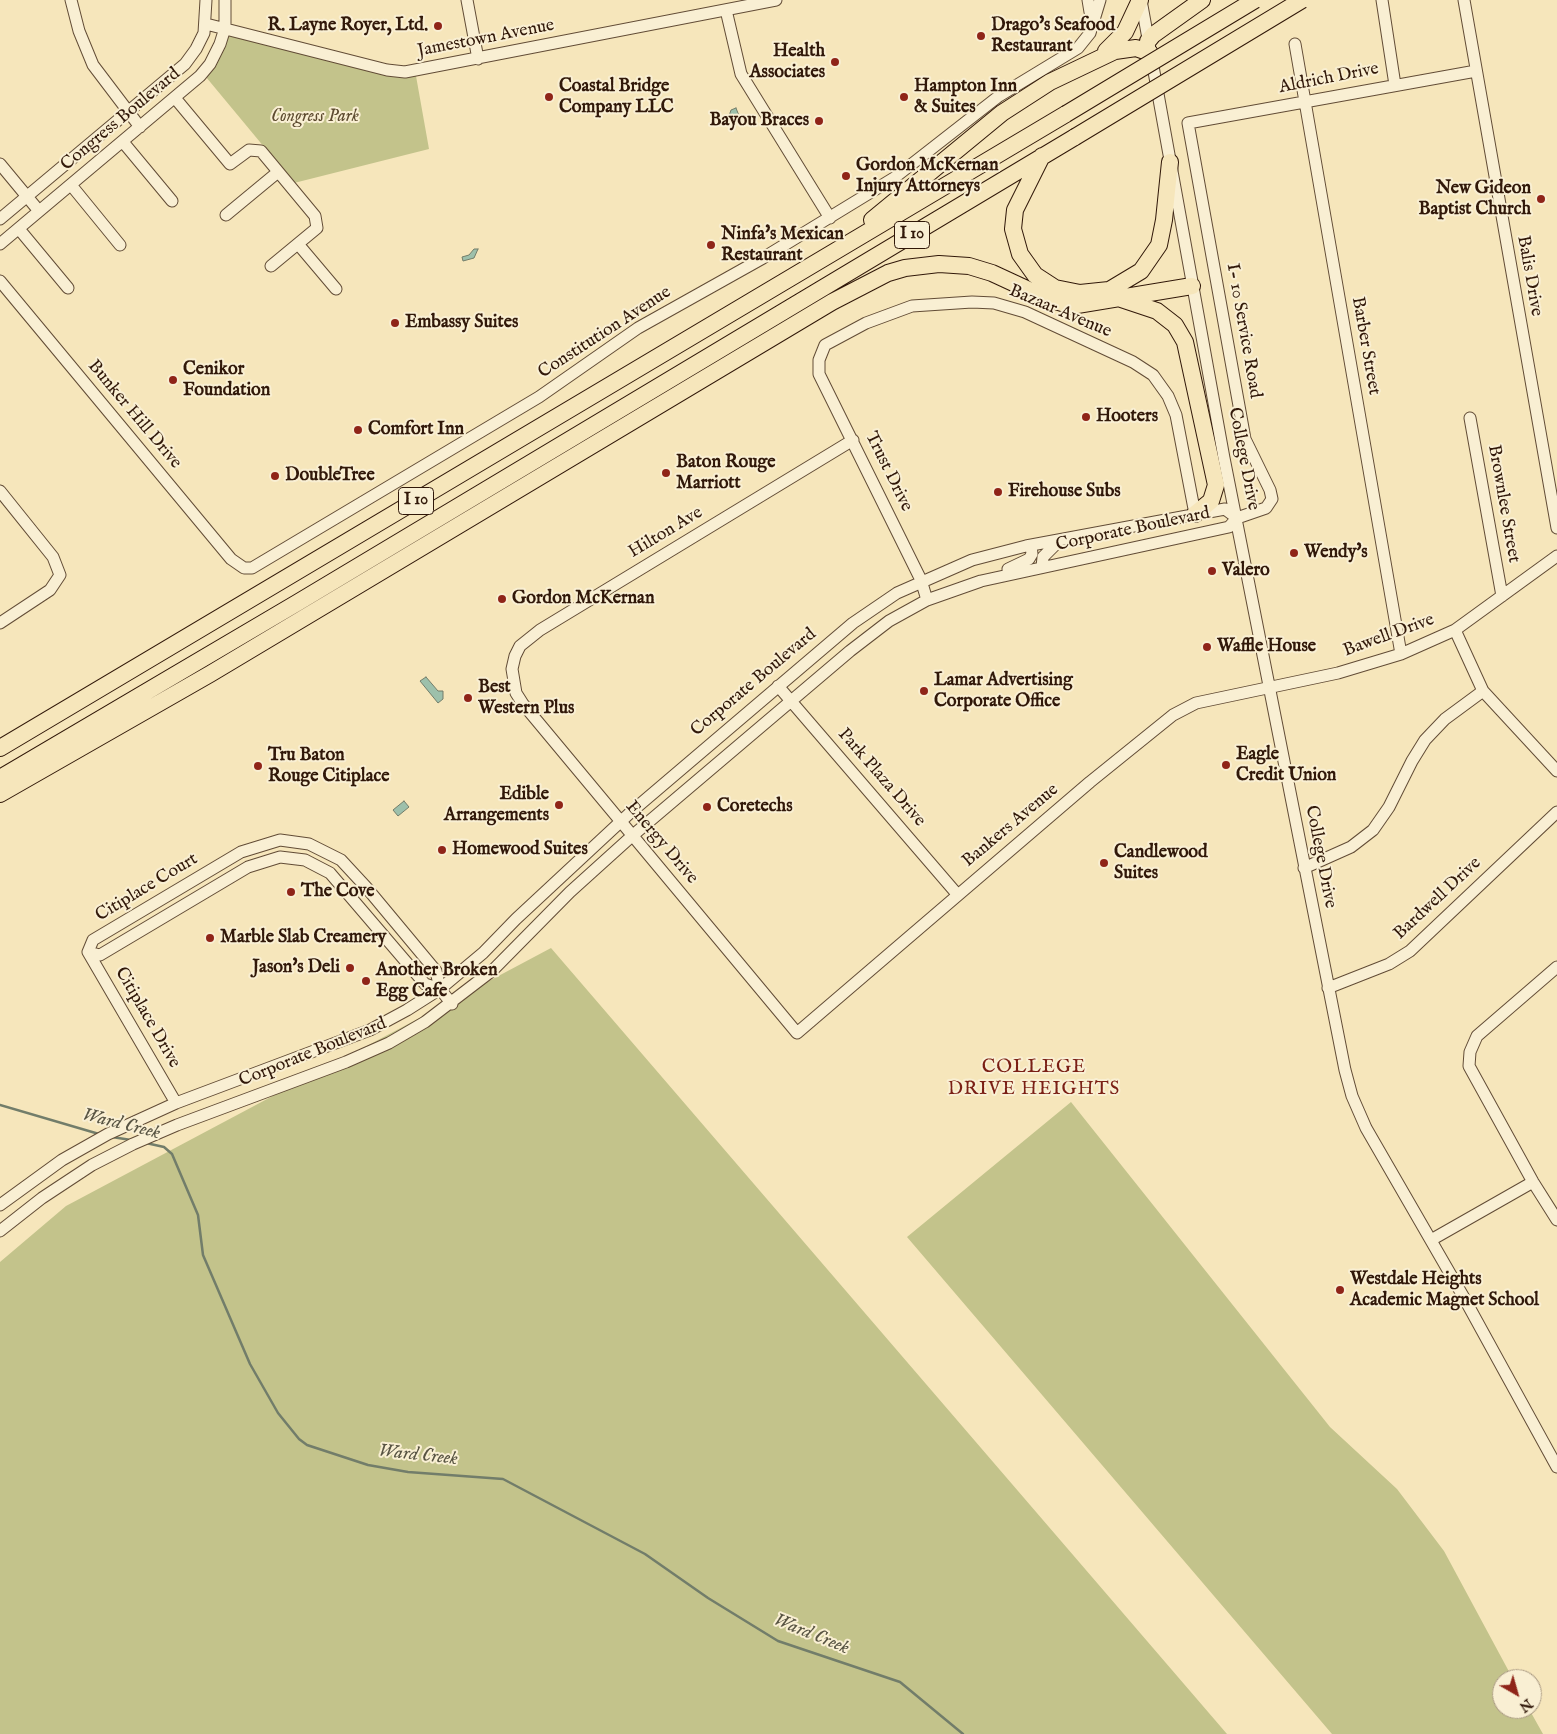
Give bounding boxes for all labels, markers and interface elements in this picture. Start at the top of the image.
place label: R. Layne Royer, Ltd. [267,15,428,37]
street label: Jamestown Avenue [416,15,556,63]
place label: Drago's Seafood Restaurant [991,15,1115,58]
marker: R. Layne Royer, Ltd. [432,20,444,32]
marker: Drago's Seafood Restaurant [975,30,987,42]
place label: Health Associates [749,41,825,84]
marker: Health Associates [829,56,841,68]
street label: Aldrich Drive [1277,59,1381,99]
street label: Congress Boulevard [57,64,185,176]
place label: Coastal Bridge Company LLC [559,76,674,118]
place label: Hampton Inn & Suites [914,76,1017,118]
marker: Coastal Bridge Company LLC [543,91,555,103]
marker: Hampton Inn & Suites [898,91,910,103]
park label: Congress Park [271,106,359,128]
place label: Bayou Braces [709,110,809,132]
marker: Bayou Braces [813,115,825,127]
place label: Gordon McKernan Injury Attorneys [856,155,998,198]
marker: Gordon McKernan Injury Attorneys [840,170,852,182]
place label: New Gideon Baptist Church [1419,178,1531,220]
marker: New Gideon Baptist Church [1535,193,1547,205]
road number: I 10 [894,222,930,248]
place label: Ninfa's Mexican Restaurant [721,224,844,266]
street label: Balis Drive [1511,234,1547,318]
marker: Ninfa's Mexican Restaurant [705,239,717,251]
street label: I- 10 Service Road [1220,262,1266,400]
street label: Bazaar Avenue [1006,281,1114,343]
street label: Constitution Avenue [535,282,675,384]
street label: Barber Street [1346,295,1384,397]
place label: Embassy Suites [405,312,518,334]
marker: Embassy Suites [389,317,401,329]
street label: Bunker Hill Drive [82,356,186,474]
place label: Cenikor Foundation [183,359,270,402]
marker: Cenikor Foundation [167,374,179,386]
place label: Hooters [1096,406,1158,428]
street label: College Drive [1222,406,1264,512]
marker: Hooters [1080,411,1092,423]
place label: Comfort Inn [368,419,464,441]
marker: Comfort Inn [352,424,364,436]
street label: Trust Drive [859,429,917,515]
street label: Brownlee Street [1482,443,1524,565]
place label: Baton Rouge Marriott [676,452,776,494]
place label: DoubleTree [285,465,375,487]
marker: Baton Rouge Marriott [660,467,672,479]
marker: DoubleTree [269,470,281,482]
place label: Firehouse Subs [1008,481,1121,503]
marker: Firehouse Subs [992,486,1004,498]
road number: I 10 [398,488,434,514]
street label: Hilton Ave [625,503,707,563]
street label: Corporate Boulevard [1054,503,1212,557]
place label: Wendy's [1304,542,1368,564]
marker: Wendy's [1288,547,1300,559]
place label: Valero [1222,560,1270,582]
marker: Valero [1206,565,1218,577]
place label: Gordon McKernan [512,588,654,610]
marker: Gordon McKernan [496,593,508,605]
street label: Bawell Drive [1341,610,1437,662]
street label: Corporate Boulevard [687,624,821,742]
place label: Waffle House [1217,636,1316,658]
marker: Waffle House [1201,641,1213,653]
place label: Lamar Advertising Corporate Office [934,670,1073,712]
place label: Best Western Plus [478,677,574,720]
marker: Lamar Advertising Corporate Office [918,685,930,697]
marker: Best Western Plus [462,692,474,704]
street label: Park Plaza Drive [832,724,930,832]
place label: Eagle Credit Union [1236,744,1336,786]
place label: Tru Baton Rouge Citiplace [268,745,389,788]
marker: Eagle Credit Union [1220,759,1232,771]
marker: Tru Baton Rouge Citiplace [252,760,264,772]
street label: Bankers Avenue [959,780,1063,872]
place label: Edible Arrangements [444,784,549,826]
place label: Coretechs [717,796,792,818]
street label: Energy Drive [620,797,702,889]
marker: Edible Arrangements [553,799,565,811]
marker: Coretechs [701,801,713,813]
street label: College Drive [1299,804,1341,910]
place label: Homewood Suites [452,839,588,861]
place label: Candlewood Suites [1114,842,1208,884]
marker: Homewood Suites [436,844,448,856]
street label: Citiplace Court [92,849,202,927]
street label: Bardwell Drive [1390,853,1486,945]
marker: Candlewood Suites [1098,857,1110,869]
place label: The Cove [301,881,374,903]
marker: The Cove [285,886,297,898]
place label: Marble Slab Creamery [220,927,386,949]
marker: Marble Slab Creamery [204,932,216,944]
place label: Jason's Deli [252,957,340,979]
place label: Another Broken Egg Cafe [376,960,497,1002]
marker: Jason's Deli [344,962,356,974]
street label: Citiplace Drive [109,964,185,1072]
marker: Another Broken Egg Cafe [360,975,372,987]
street label: Corporate Boulevard [236,1014,390,1092]
district label: COLLEGE DRIVE HEIGHTS [946,1057,1122,1101]
water label: Ward Creek [80,1104,162,1146]
place label: Westdale Heights Academic Magnet School [1350,1269,1539,1312]
marker: Westdale Heights Academic Magnet School [1334,1284,1346,1296]
water label: Ward Creek [377,1441,459,1471]
water label: Ward Creek [770,1610,852,1660]
north arrow [1492,1669,1542,1719]
text: N [1515,1694,1536,1716]

